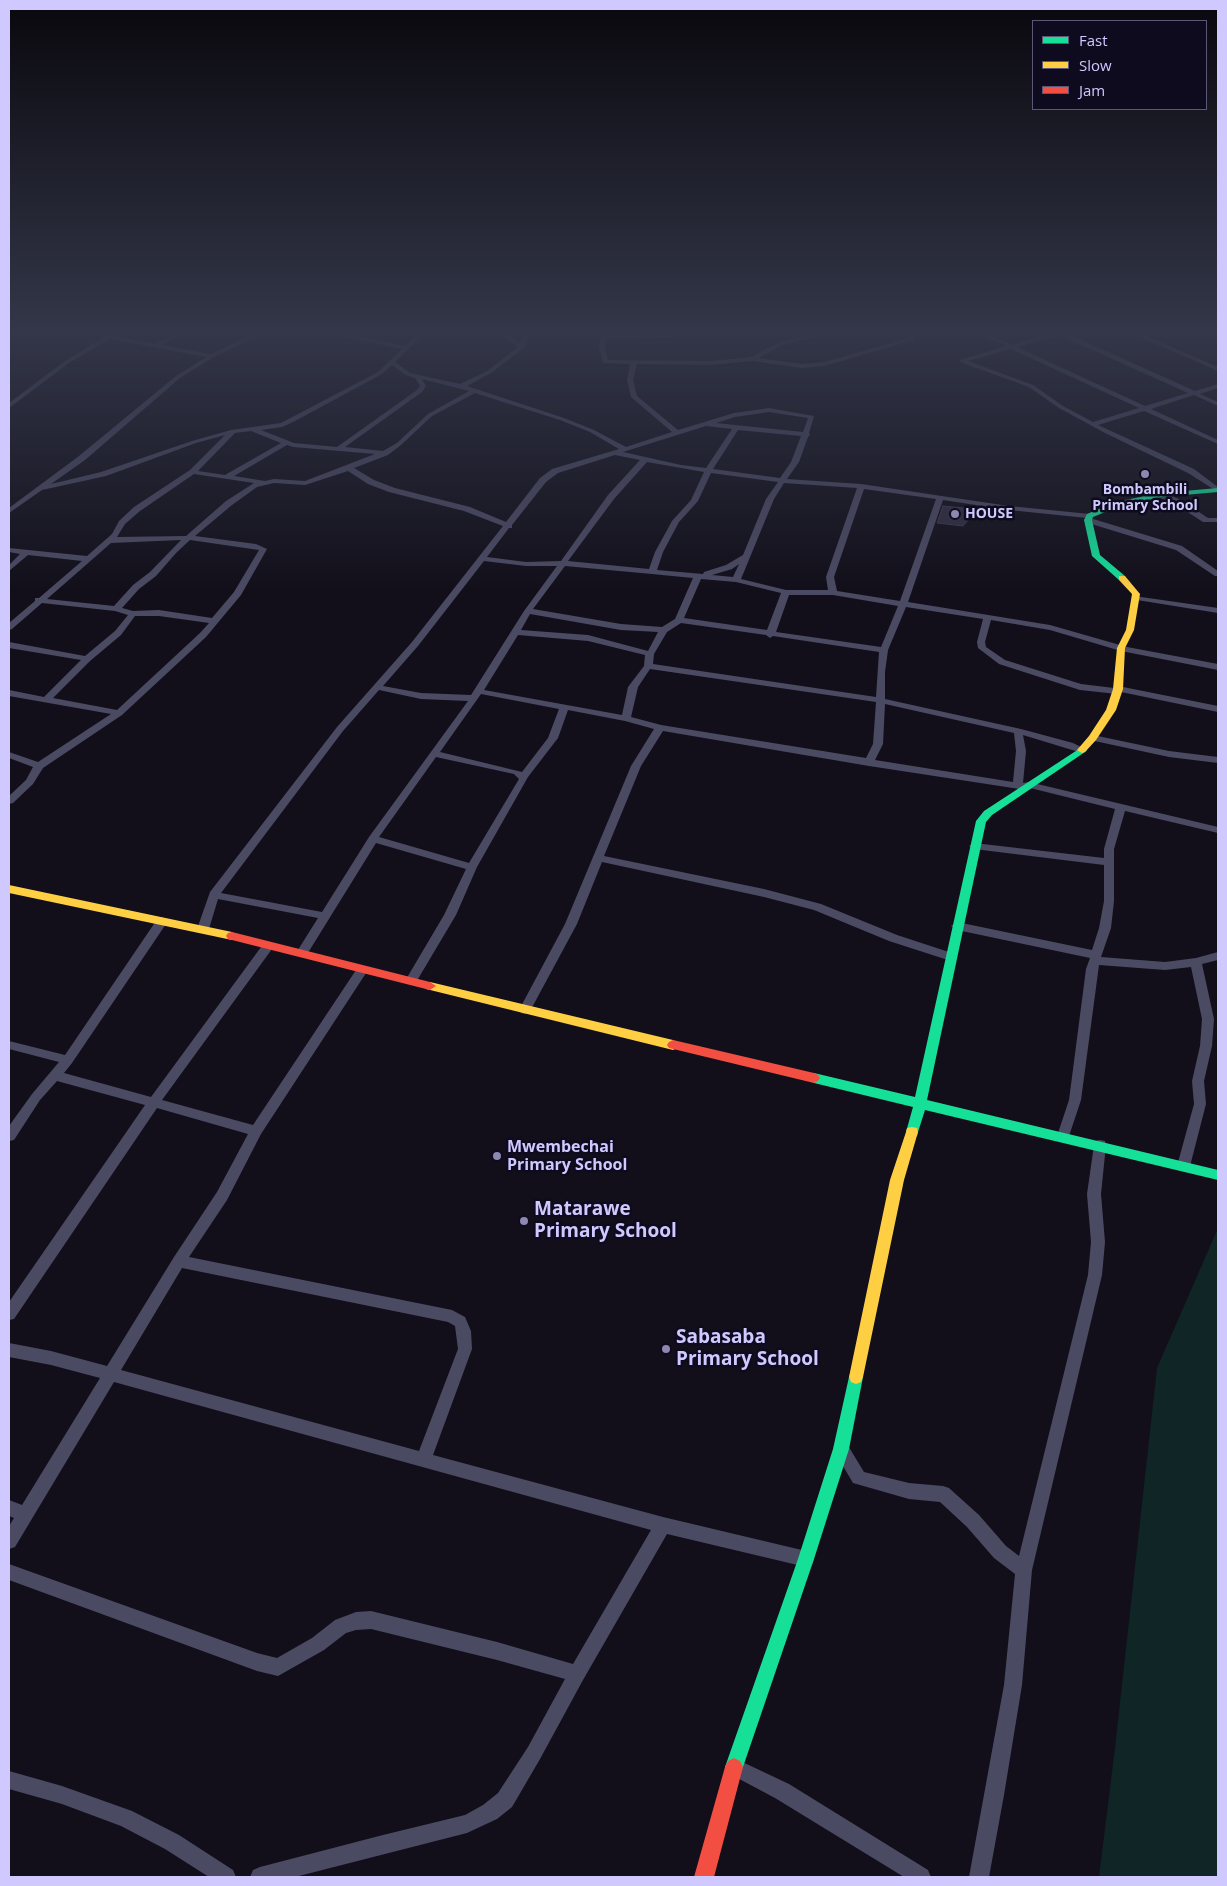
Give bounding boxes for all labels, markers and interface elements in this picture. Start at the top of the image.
legend [1032,20,1207,110]
text: Fast [1079,30,1108,50]
text: Slow [1079,55,1112,75]
text: Jam [1079,80,1105,100]
marker: Bombambili Primary School [1139,468,1151,480]
place label: Bombambili Primary School [1092,482,1198,514]
place label: HOUSE [965,506,1013,522]
marker: HOUSE [949,508,961,520]
place label: Mwembechai Primary School [507,1137,627,1175]
marker: Mwembechai Primary School [491,1150,503,1162]
place label: Matarawe Primary School [534,1199,677,1243]
marker: Matarawe Primary School [518,1215,530,1227]
place label: Sabasaba Primary School [676,1327,819,1371]
marker: Sabasaba Primary School [660,1343,672,1355]

